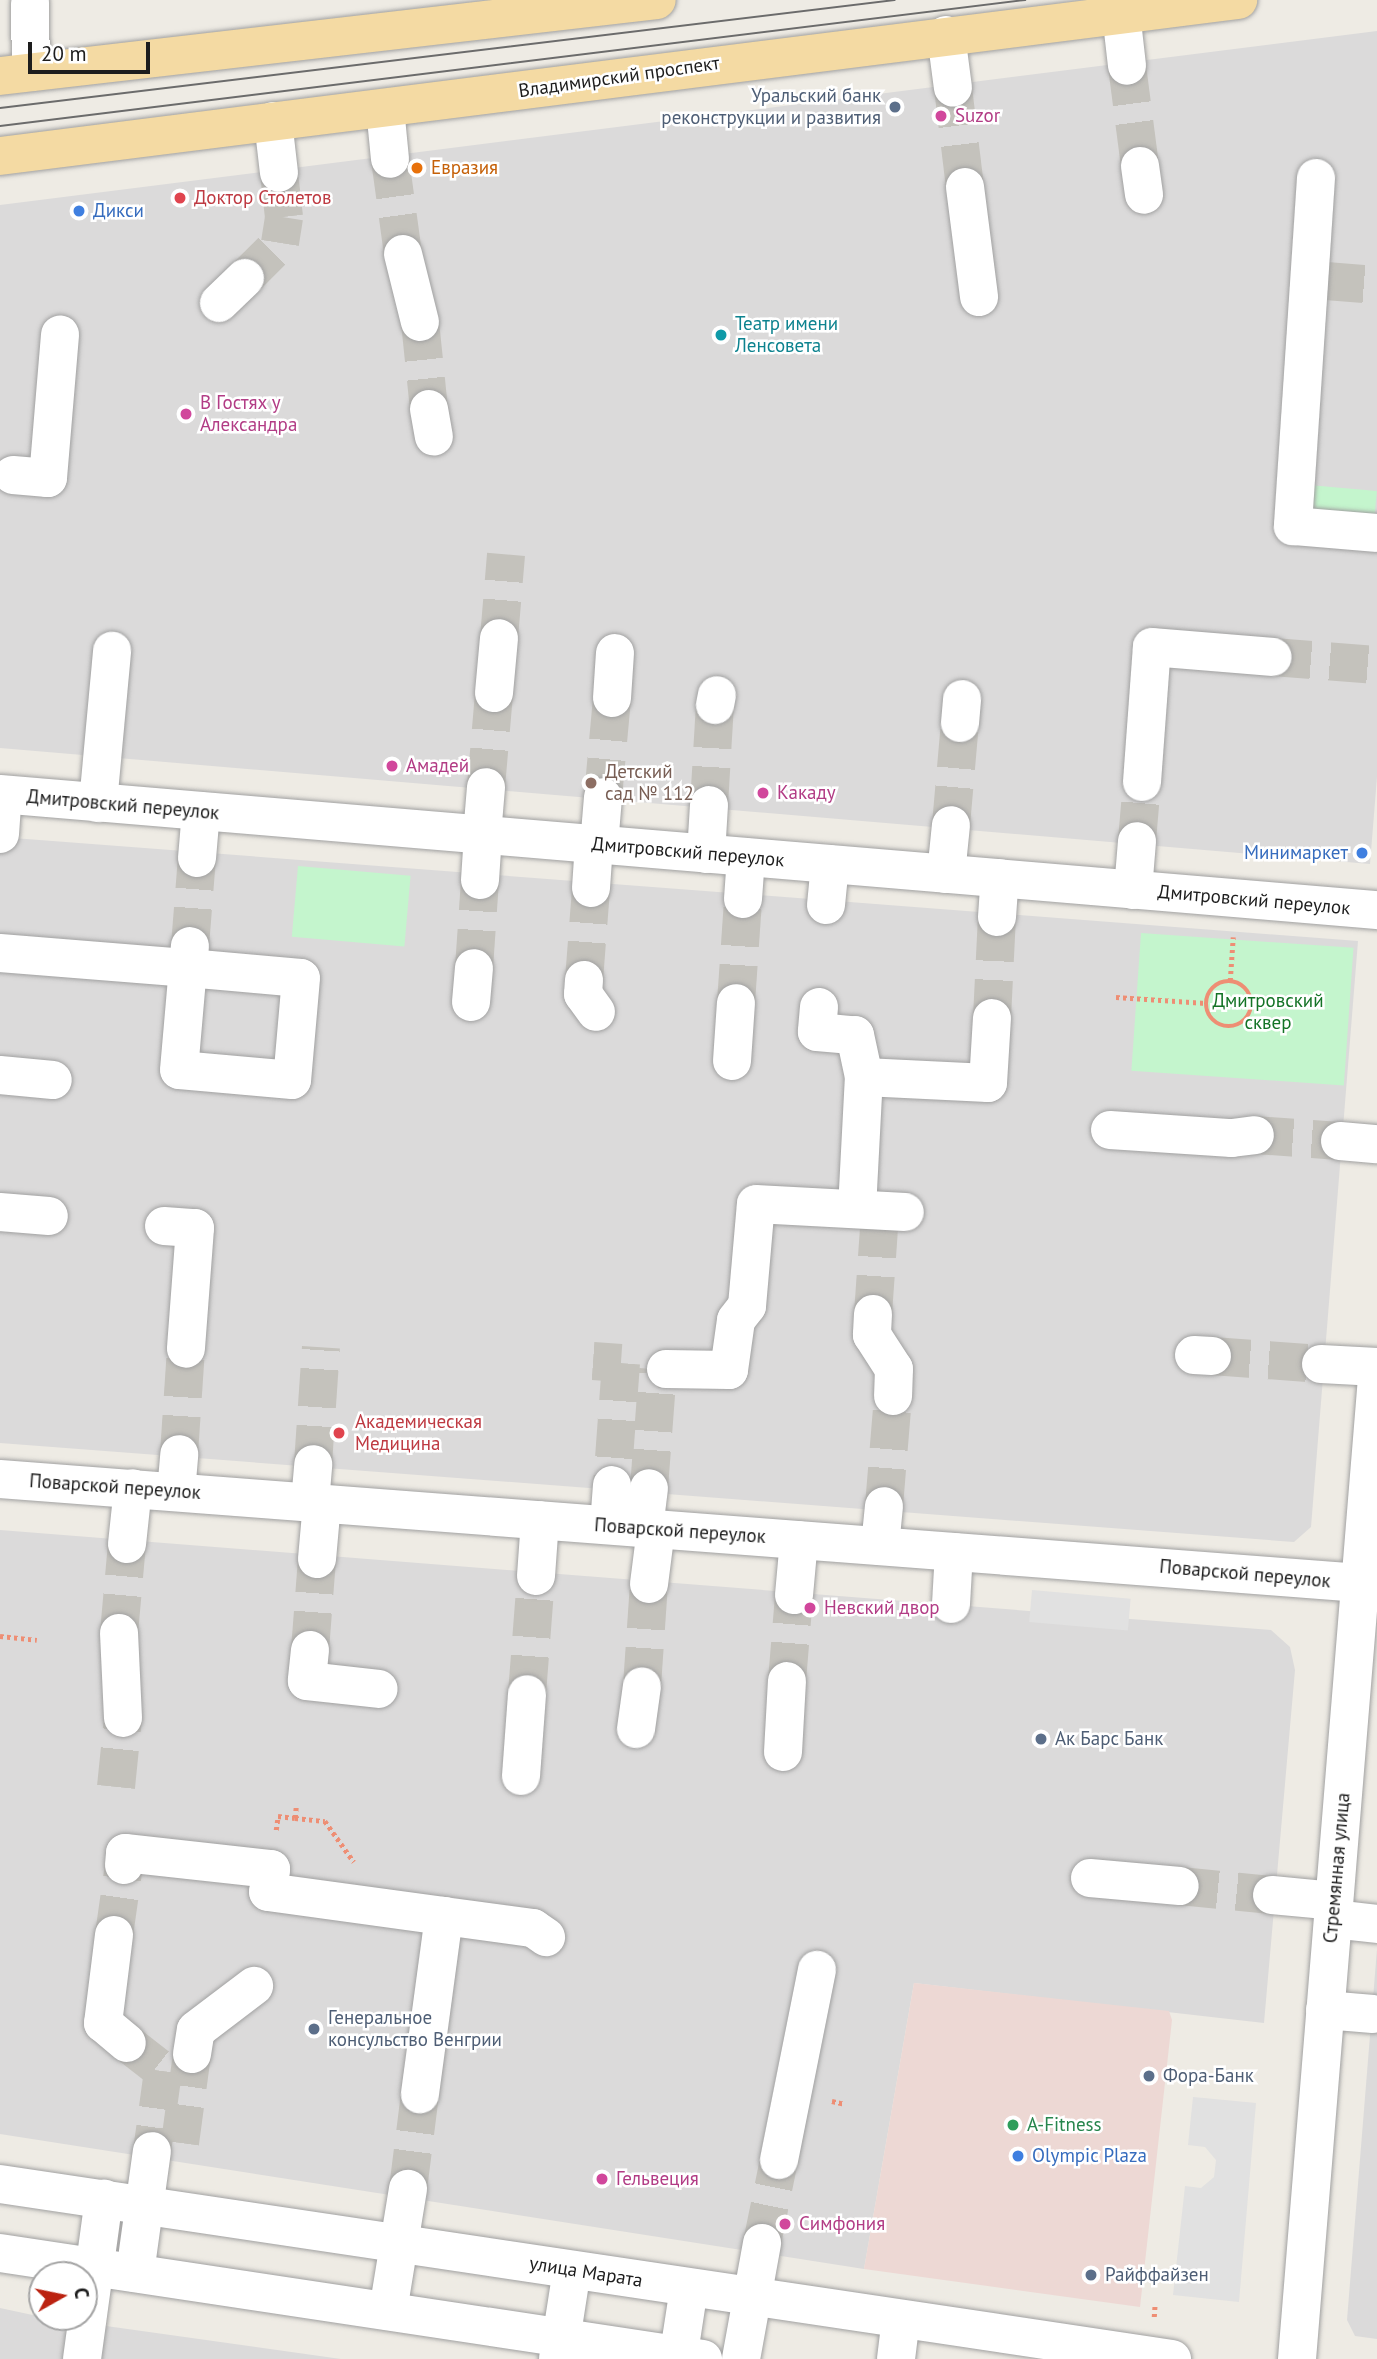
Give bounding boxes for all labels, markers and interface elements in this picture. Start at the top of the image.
scale bar [32,28,154,72]
text: 20 m [41,40,87,67]
street label: Владимирский проспект [517,52,721,102]
place label: Уральский банк реконструкции и развития [661,85,881,129]
marker: Уральский банк реконструкции и развития [887,99,903,115]
place label: Suzor [955,105,1000,127]
marker: Suzor [933,108,949,124]
place label: Евразия [431,157,498,179]
marker: Евразия [409,160,425,176]
place label: Доктор Столетов [194,187,331,209]
marker: Доктор Столетов [172,190,188,206]
place label: Дикси [93,200,144,222]
marker: Дикси [71,203,87,219]
place label: Театр имени Ленсовета [735,313,838,357]
marker: Театр имени Ленсовета [713,327,729,343]
place label: В Гостях у Александра [200,392,297,436]
marker: В Гостях у Александра [178,406,194,422]
place label: Амадей [406,755,469,777]
marker: Амадей [384,758,400,774]
place label: Детский сад № 112 [605,761,694,805]
marker: Детский сад № 112 [583,775,599,791]
place label: Какаду [777,782,836,804]
street label: Дмитровский переулок [26,785,220,825]
marker: Какаду [755,785,771,801]
street label: Дмитровский переулок [591,832,785,872]
place label: Минимаркет [1244,842,1348,864]
marker: Минимаркет [1354,845,1370,861]
street label: Дмитровский переулок [1157,880,1351,920]
park label: Дмитровский сквер [1212,990,1324,1034]
place label: Академическая Медицина [355,1411,482,1455]
marker: Академическая Медицина [329,1423,349,1443]
street label: Поварской переулок [29,1470,201,1504]
street label: Поварской переулок [594,1514,766,1548]
street label: Поварской переулок [1158,1555,1332,1593]
place label: Невский двор [824,1597,940,1619]
marker: Невский двор [802,1600,818,1616]
place label: Ак Барс Банк [1055,1728,1163,1750]
marker: Ак Барс Банк [1033,1731,1049,1747]
street label: Стремянная улица [1319,1792,1355,1944]
place label: Генеральное консульство Венгрии [328,2007,502,2051]
marker: Генеральное консульство Венгрии [306,2021,322,2037]
place label: Фора-Банк [1163,2065,1254,2087]
marker: Фора-Банк [1141,2068,1157,2084]
place label: A-Fitness [1027,2114,1102,2136]
marker: A-Fitness [1005,2117,1021,2133]
place label: Olympic Plaza [1032,2145,1147,2167]
marker: Olympic Plaza [1010,2148,1026,2164]
place label: Гельвеция [616,2168,699,2190]
marker: Гельвеция [594,2171,610,2187]
place label: Симфония [799,2213,885,2235]
marker: Симфония [777,2216,793,2232]
street label: улица Марата [528,2252,644,2292]
north arrow [28,2261,98,2331]
place label: Райффайзен [1105,2264,1209,2286]
marker: Райффайзен [1083,2267,1099,2283]
text: С [69,2286,94,2300]

